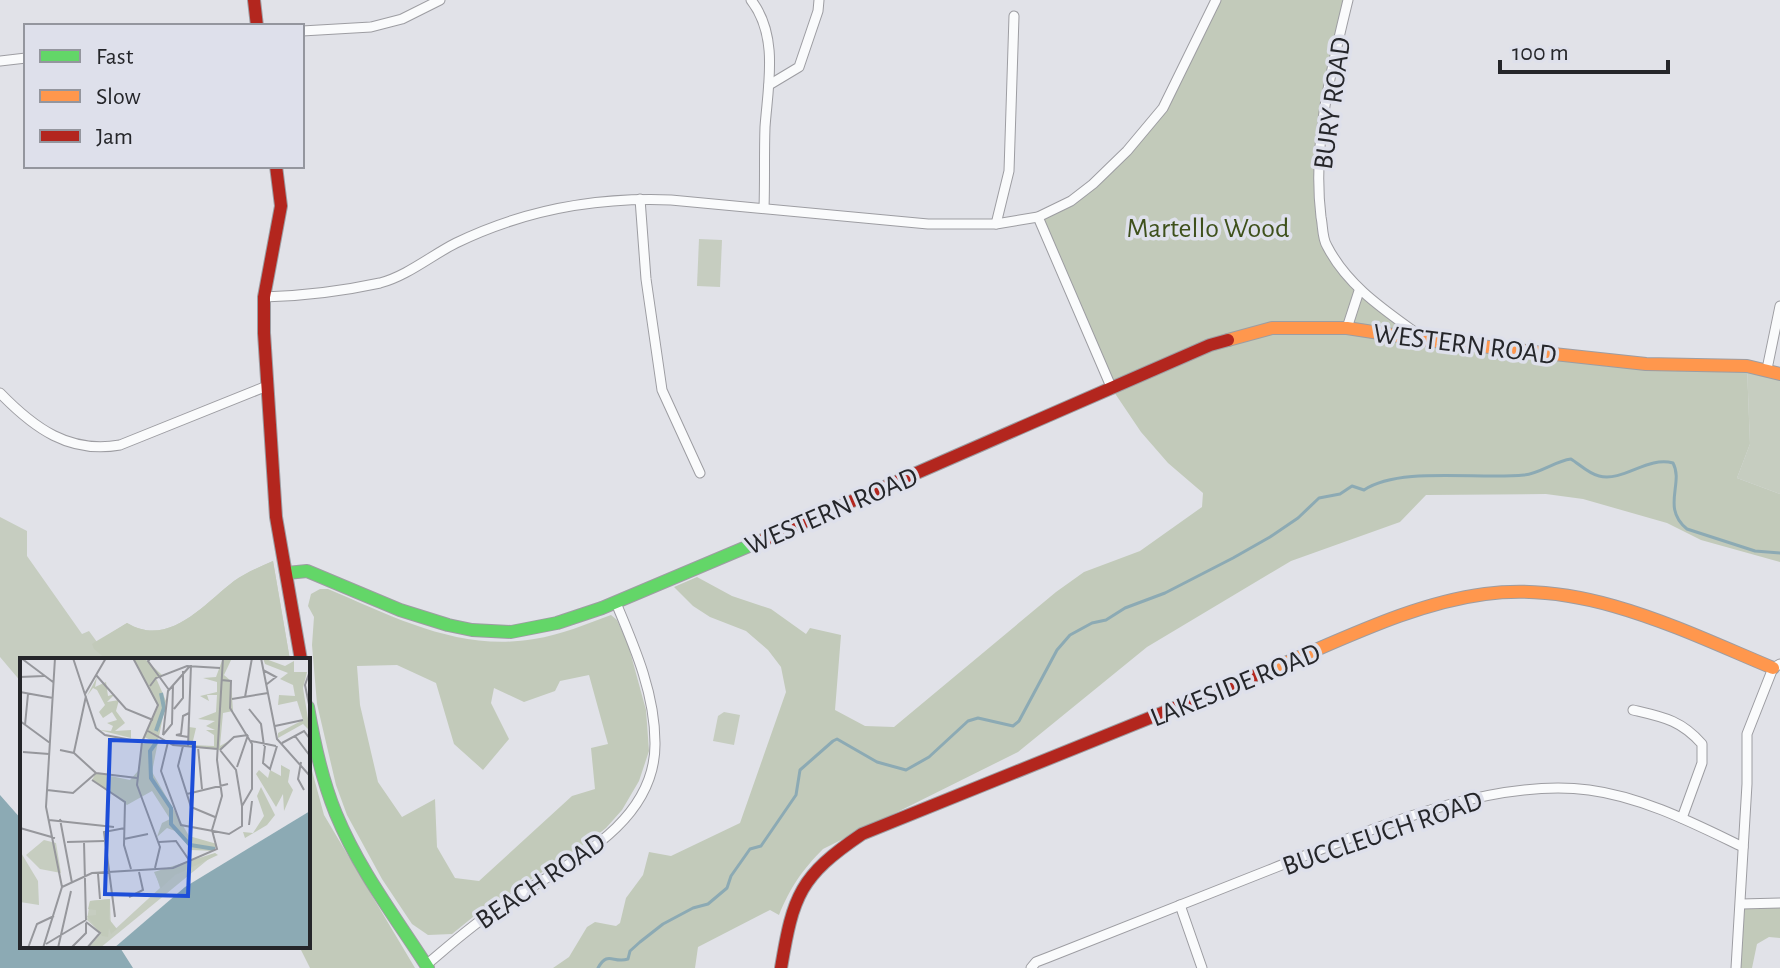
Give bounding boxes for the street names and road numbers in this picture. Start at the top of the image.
street label: BURY ROAD [1310,35,1356,171]
street label: WESTERN ROAD [1371,320,1558,370]
street label: WESTERN ROAD [741,463,922,561]
street label: LAKESIDE ROAD [1147,639,1325,733]
street label: BUCCLEUCH ROAD [1279,787,1486,881]
street label: BEACH ROAD [471,828,611,935]

